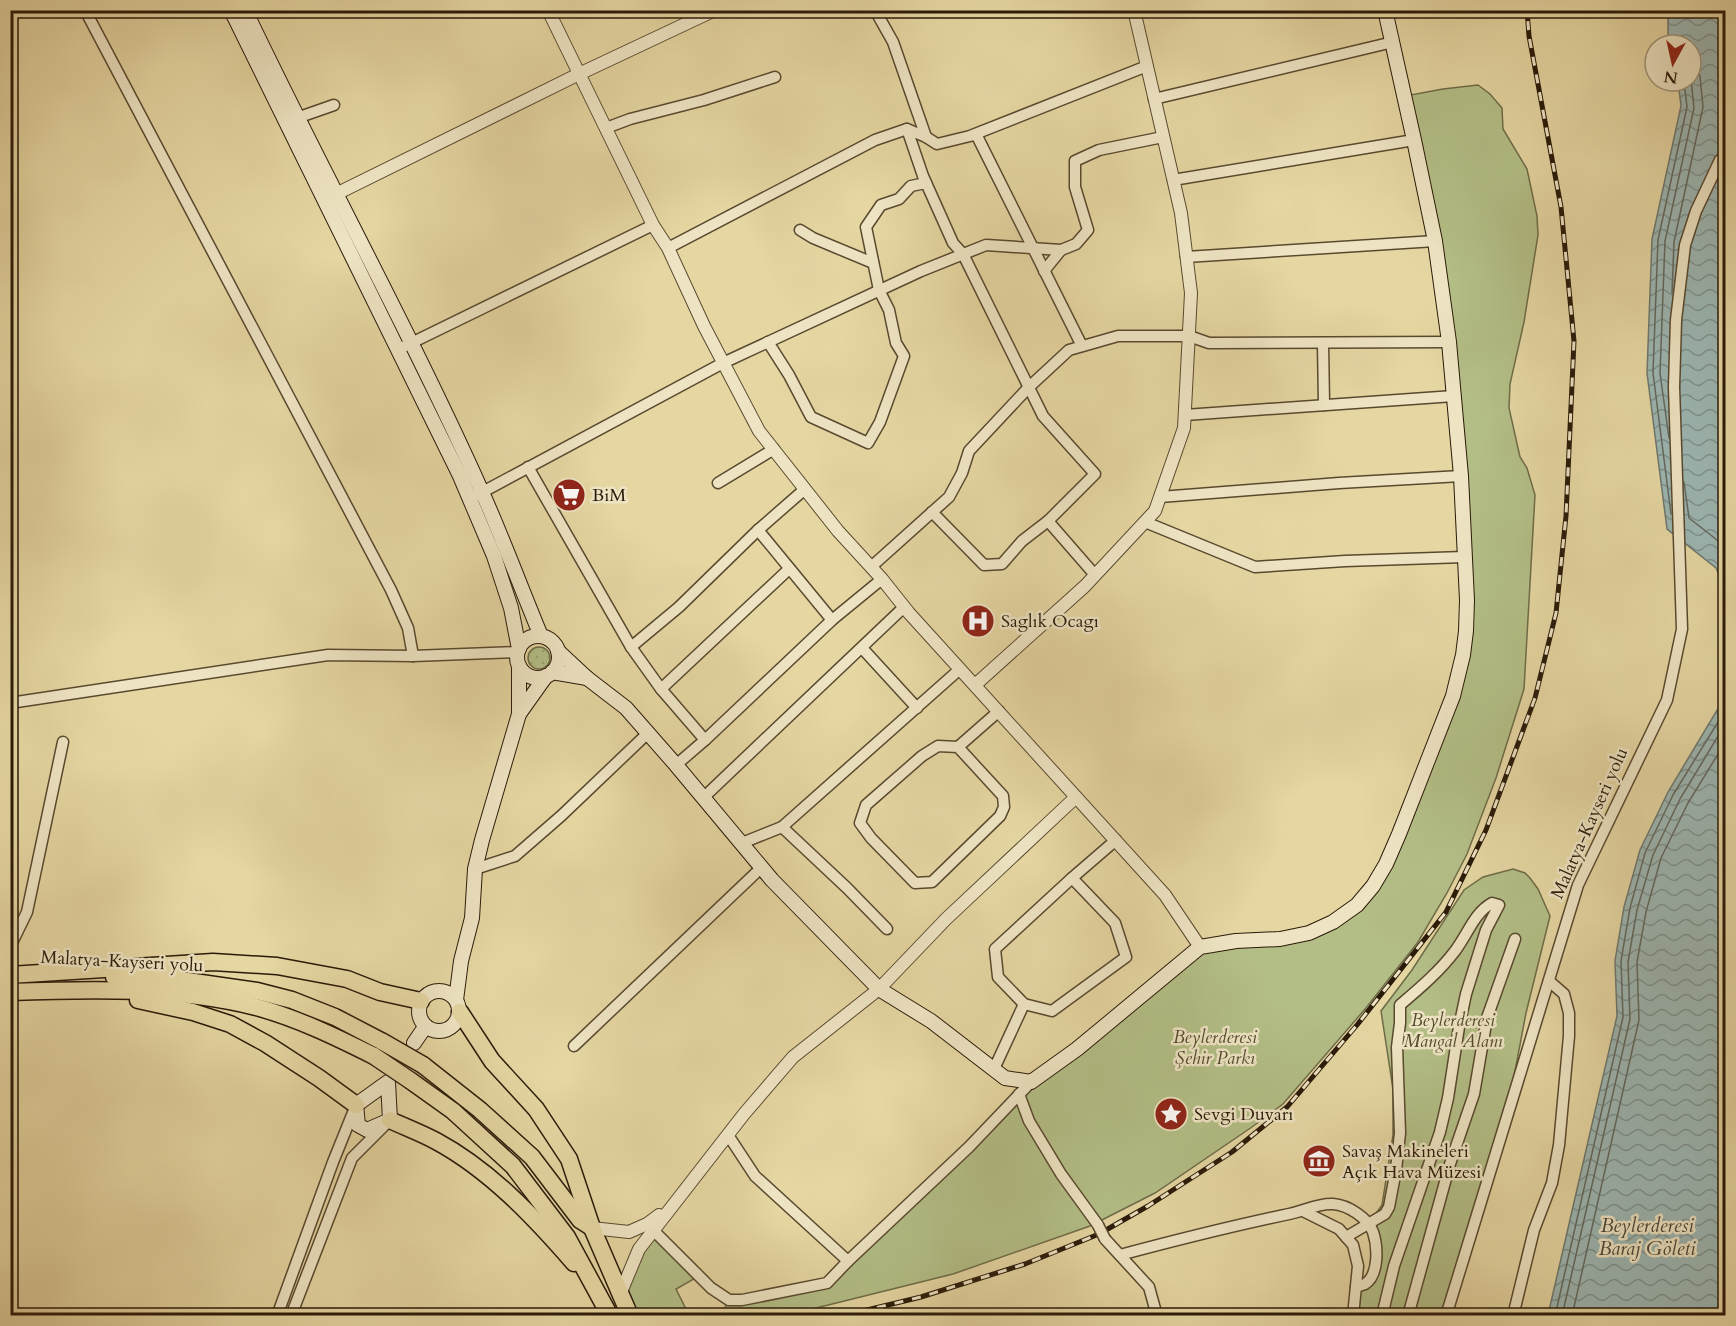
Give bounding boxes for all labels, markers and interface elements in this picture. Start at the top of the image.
north arrow [1643,33,1703,93]
text: N [1663,65,1679,89]
supermarket icon: BiM [551,477,587,513]
place label: BiM [592,483,626,508]
hospital icon: Saglık Ocagı [960,603,996,639]
place label: Saglık Ocagı [1001,609,1099,634]
street label: Malatya-Kayseri yolu [1545,743,1634,903]
street label: Malatya-Kayseri yolu [40,945,204,978]
park label: Beylerderesi Mangal Alanı [1403,1008,1503,1054]
park label: Beylerderesi Şehir Parkı [1173,1025,1258,1071]
place icon: Sevgi Duvarı [1153,1096,1189,1132]
place label: Sevgi Duvarı [1194,1102,1293,1127]
place label: Savaş Makineleri Açık Hava Müzesi [1342,1139,1481,1185]
museum icon: Savaş Makineleri Açık Hava Müzesi [1301,1143,1337,1179]
water label: Beylerderesi Baraj Göleti [1598,1212,1696,1262]

